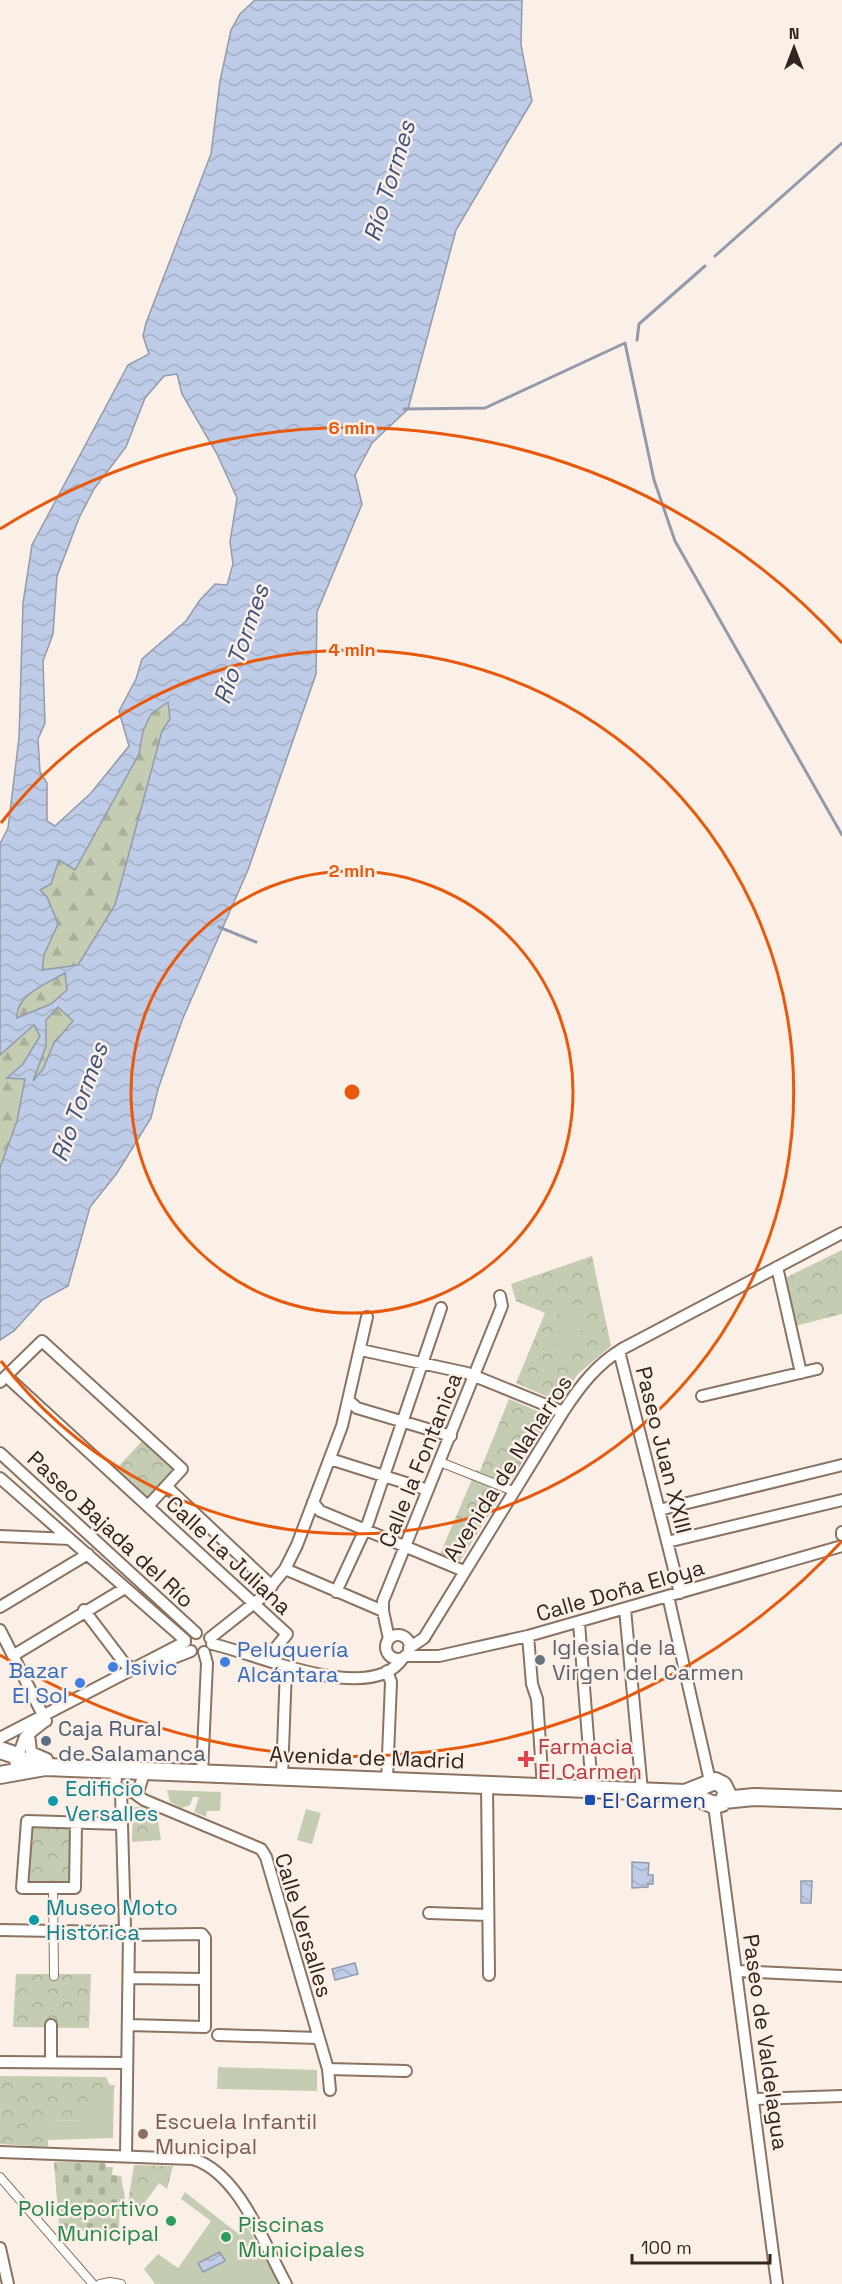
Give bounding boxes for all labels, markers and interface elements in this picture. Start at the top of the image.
north arrow [764,18,824,78]
text: N [789,23,799,44]
water label: Río Tormes [356,116,422,245]
text: 6 min [329,416,375,439]
water label: Río Tormes [206,579,276,708]
text: 4 min [328,638,376,661]
text: 2 min [329,859,375,882]
water label: Río Tormes [43,1037,115,1166]
centre of rings [342,1082,362,1102]
street label: Paseo Juan XXIII [630,1363,698,1537]
street label: Calle la Fontanica [372,1368,468,1551]
street label: Avenida de Naharros [436,1369,578,1567]
street label: Paseo Bajada del Río [22,1444,200,1614]
street label: Calle La Juliana [160,1489,298,1621]
street label: Calle Doña Eloya [533,1553,708,1627]
place label: Iglesia de la Virgen del Carmen [552,1633,744,1686]
place label: Peluquería Alcántara [237,1635,349,1688]
place label: Isivic [125,1653,178,1681]
marker: Iglesia de la Virgen del Carmen [533,1653,547,1667]
marker: Peluquería Alcántara [218,1655,232,1669]
place label: Bazar El Sol [8,1656,68,1709]
marker: Isivic [106,1660,120,1674]
marker: Bazar El Sol [73,1676,87,1690]
place label: Caja Rural de Salamanca [58,1714,206,1767]
place label: Farmacia El Carmen [538,1732,642,1785]
marker: Caja Rural de Salamanca [39,1734,53,1748]
street label: Avenida de Madrid [269,1740,465,1774]
marker: Farmacia El Carmen [519,1752,533,1766]
place label: Edificio Versalles [65,1774,158,1827]
place label: El Carmen [602,1786,706,1814]
marker: El Carmen [583,1793,597,1807]
marker: Edificio Versalles [46,1794,60,1808]
street label: Calle Versalles [269,1849,339,2001]
place label: Museo Moto Histórica [46,1893,178,1946]
marker: Museo Moto Histórica [27,1913,41,1927]
street label: Paseo de Valdelagua [737,1932,795,2152]
place label: Escuela Infantil Municipal [155,2107,317,2160]
marker: Escuela Infantil Municipal [136,2127,150,2141]
place label: Polideportivo Municipal [18,2194,159,2247]
place label: Piscinas Municipales [238,2210,365,2263]
marker: Polideportivo Municipal [164,2214,178,2228]
scale bar [632,2227,770,2265]
marker: Piscinas Municipales [219,2230,233,2244]
text: 100 m [641,2236,692,2259]

